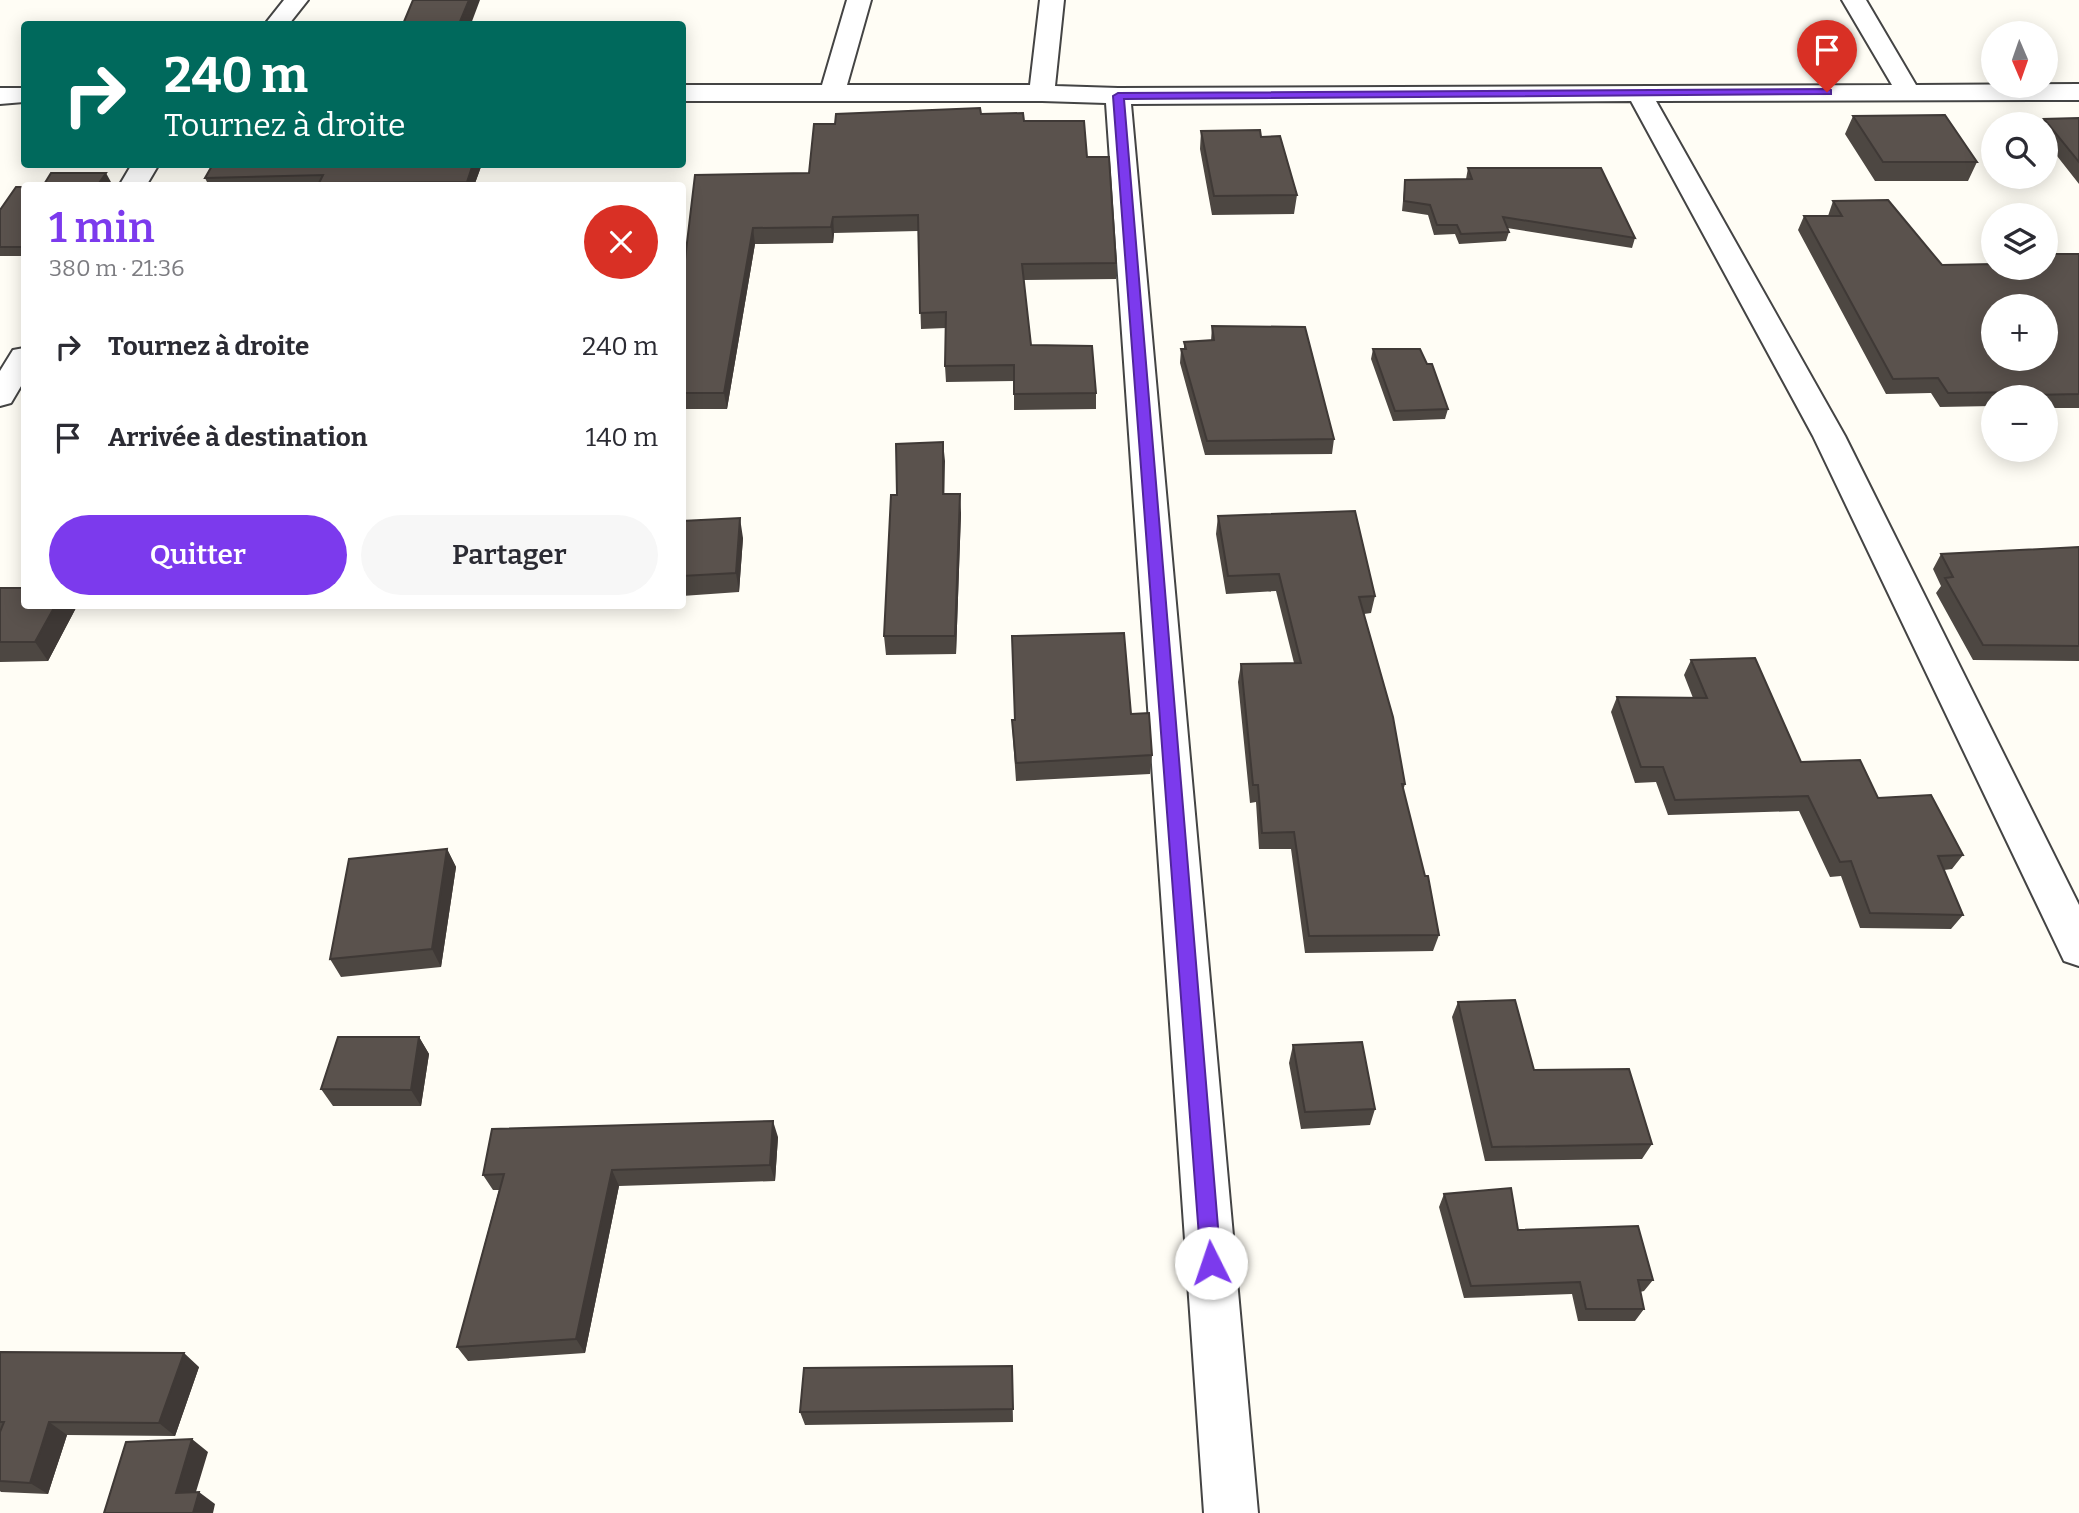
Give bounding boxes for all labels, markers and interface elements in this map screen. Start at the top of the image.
pin [1797,20,1857,92]
north arrow [1981,21,2058,98]
map controls [1981,21,2058,462]
icon: arrive [1808,31,1846,69]
text: 240 m [164,46,308,105]
icon: right [49,49,140,140]
text: Tournez à droite [164,106,406,144]
button: search [1981,112,2058,189]
text: 1 min [49,203,155,253]
button: layers [1981,203,2058,280]
button: close [584,205,658,279]
text: 380 m · 21:36 [49,254,185,282]
button: + [1981,294,2058,371]
icon: right [49,328,87,366]
text: Tournez à droite [108,331,309,362]
text: 240 m [582,331,658,362]
button: − [1981,385,2058,462]
icon: arrive [49,419,87,457]
text: Arrivée à destination [108,422,367,453]
text: 140 m [586,422,658,453]
button: Quitter [49,515,347,595]
button: Partager [361,515,658,595]
position arrow [1174,1226,1248,1300]

